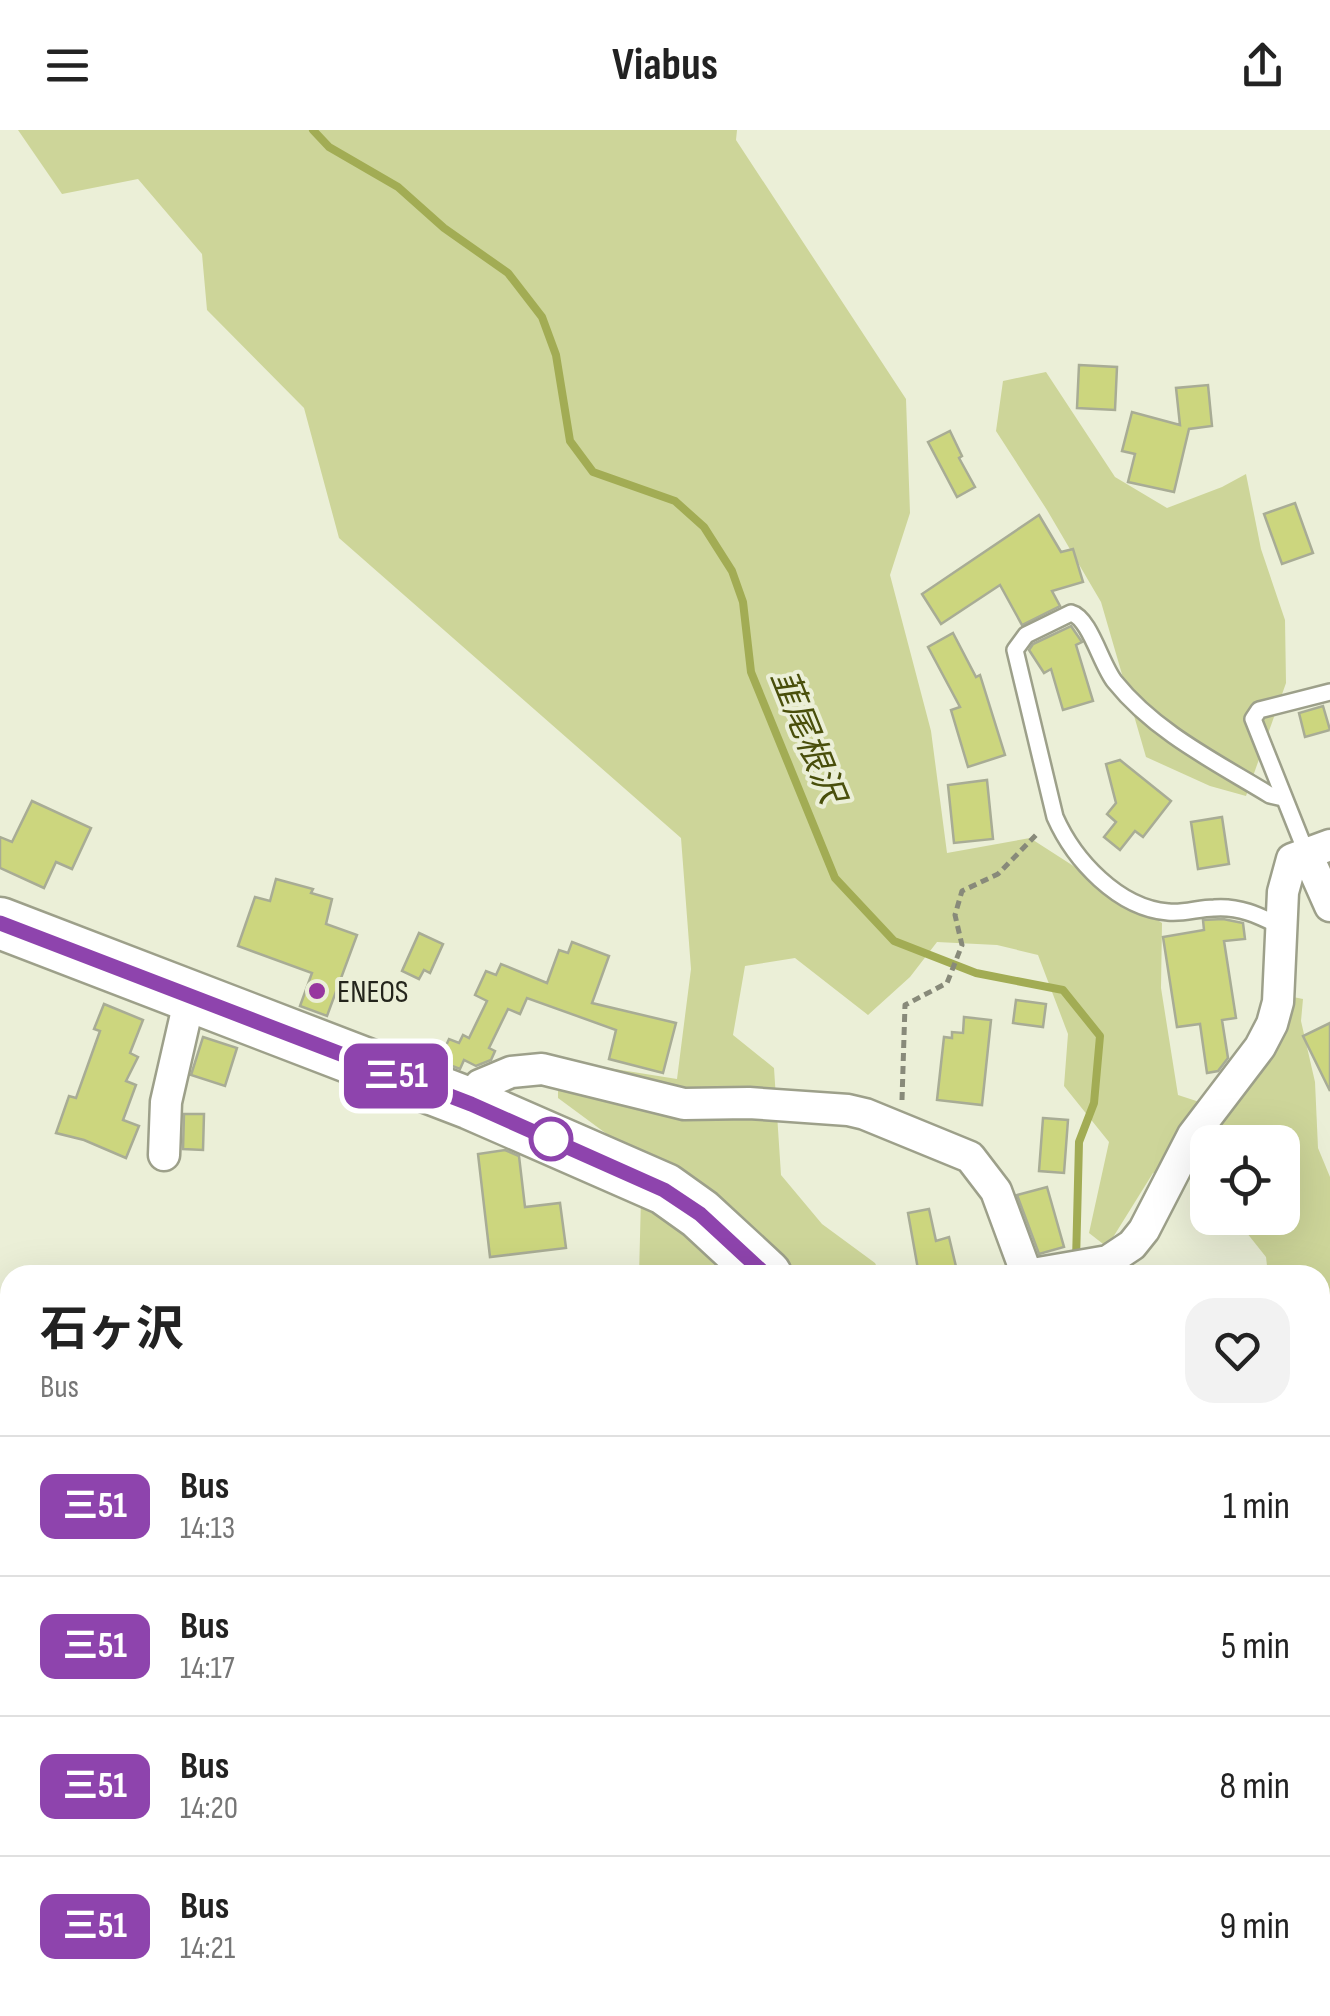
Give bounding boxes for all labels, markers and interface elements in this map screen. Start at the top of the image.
icon: menu [40,38,95,93]
text: Viabus [612,38,718,93]
icon: share [1235,38,1290,93]
water label: 韮尾根沢 [760,664,854,813]
place label: ENEOS [337,973,409,1012]
marker: ENEOS [306,980,328,1002]
line badge: 三51 [338,1044,454,1108]
text: 三51 [364,1055,428,1098]
unlabelled marker [530,1118,572,1160]
map controls [1190,1125,1300,1235]
button: locate [1190,1125,1300,1235]
button: heart [1185,1298,1290,1403]
text: 石ヶ沢 [40,1302,184,1359]
text: Bus [40,1368,79,1407]
text: Bus [180,1464,229,1509]
text: 1 min [1223,1484,1290,1529]
text: 三51 [63,1485,127,1528]
text: 14:13 [180,1509,235,1548]
text: Bus [180,1604,229,1649]
text: 5 min [1221,1624,1290,1669]
text: 三51 [63,1625,127,1668]
text: 14:17 [180,1649,235,1688]
text: Bus [180,1744,229,1789]
text: 8 min [1220,1764,1290,1809]
text: 三51 [63,1765,127,1808]
text: 14:20 [180,1789,238,1828]
text: Bus [180,1884,229,1929]
text: 9 min [1219,1904,1290,1949]
text: 三51 [63,1905,127,1948]
text: 14:21 [180,1929,235,1968]

